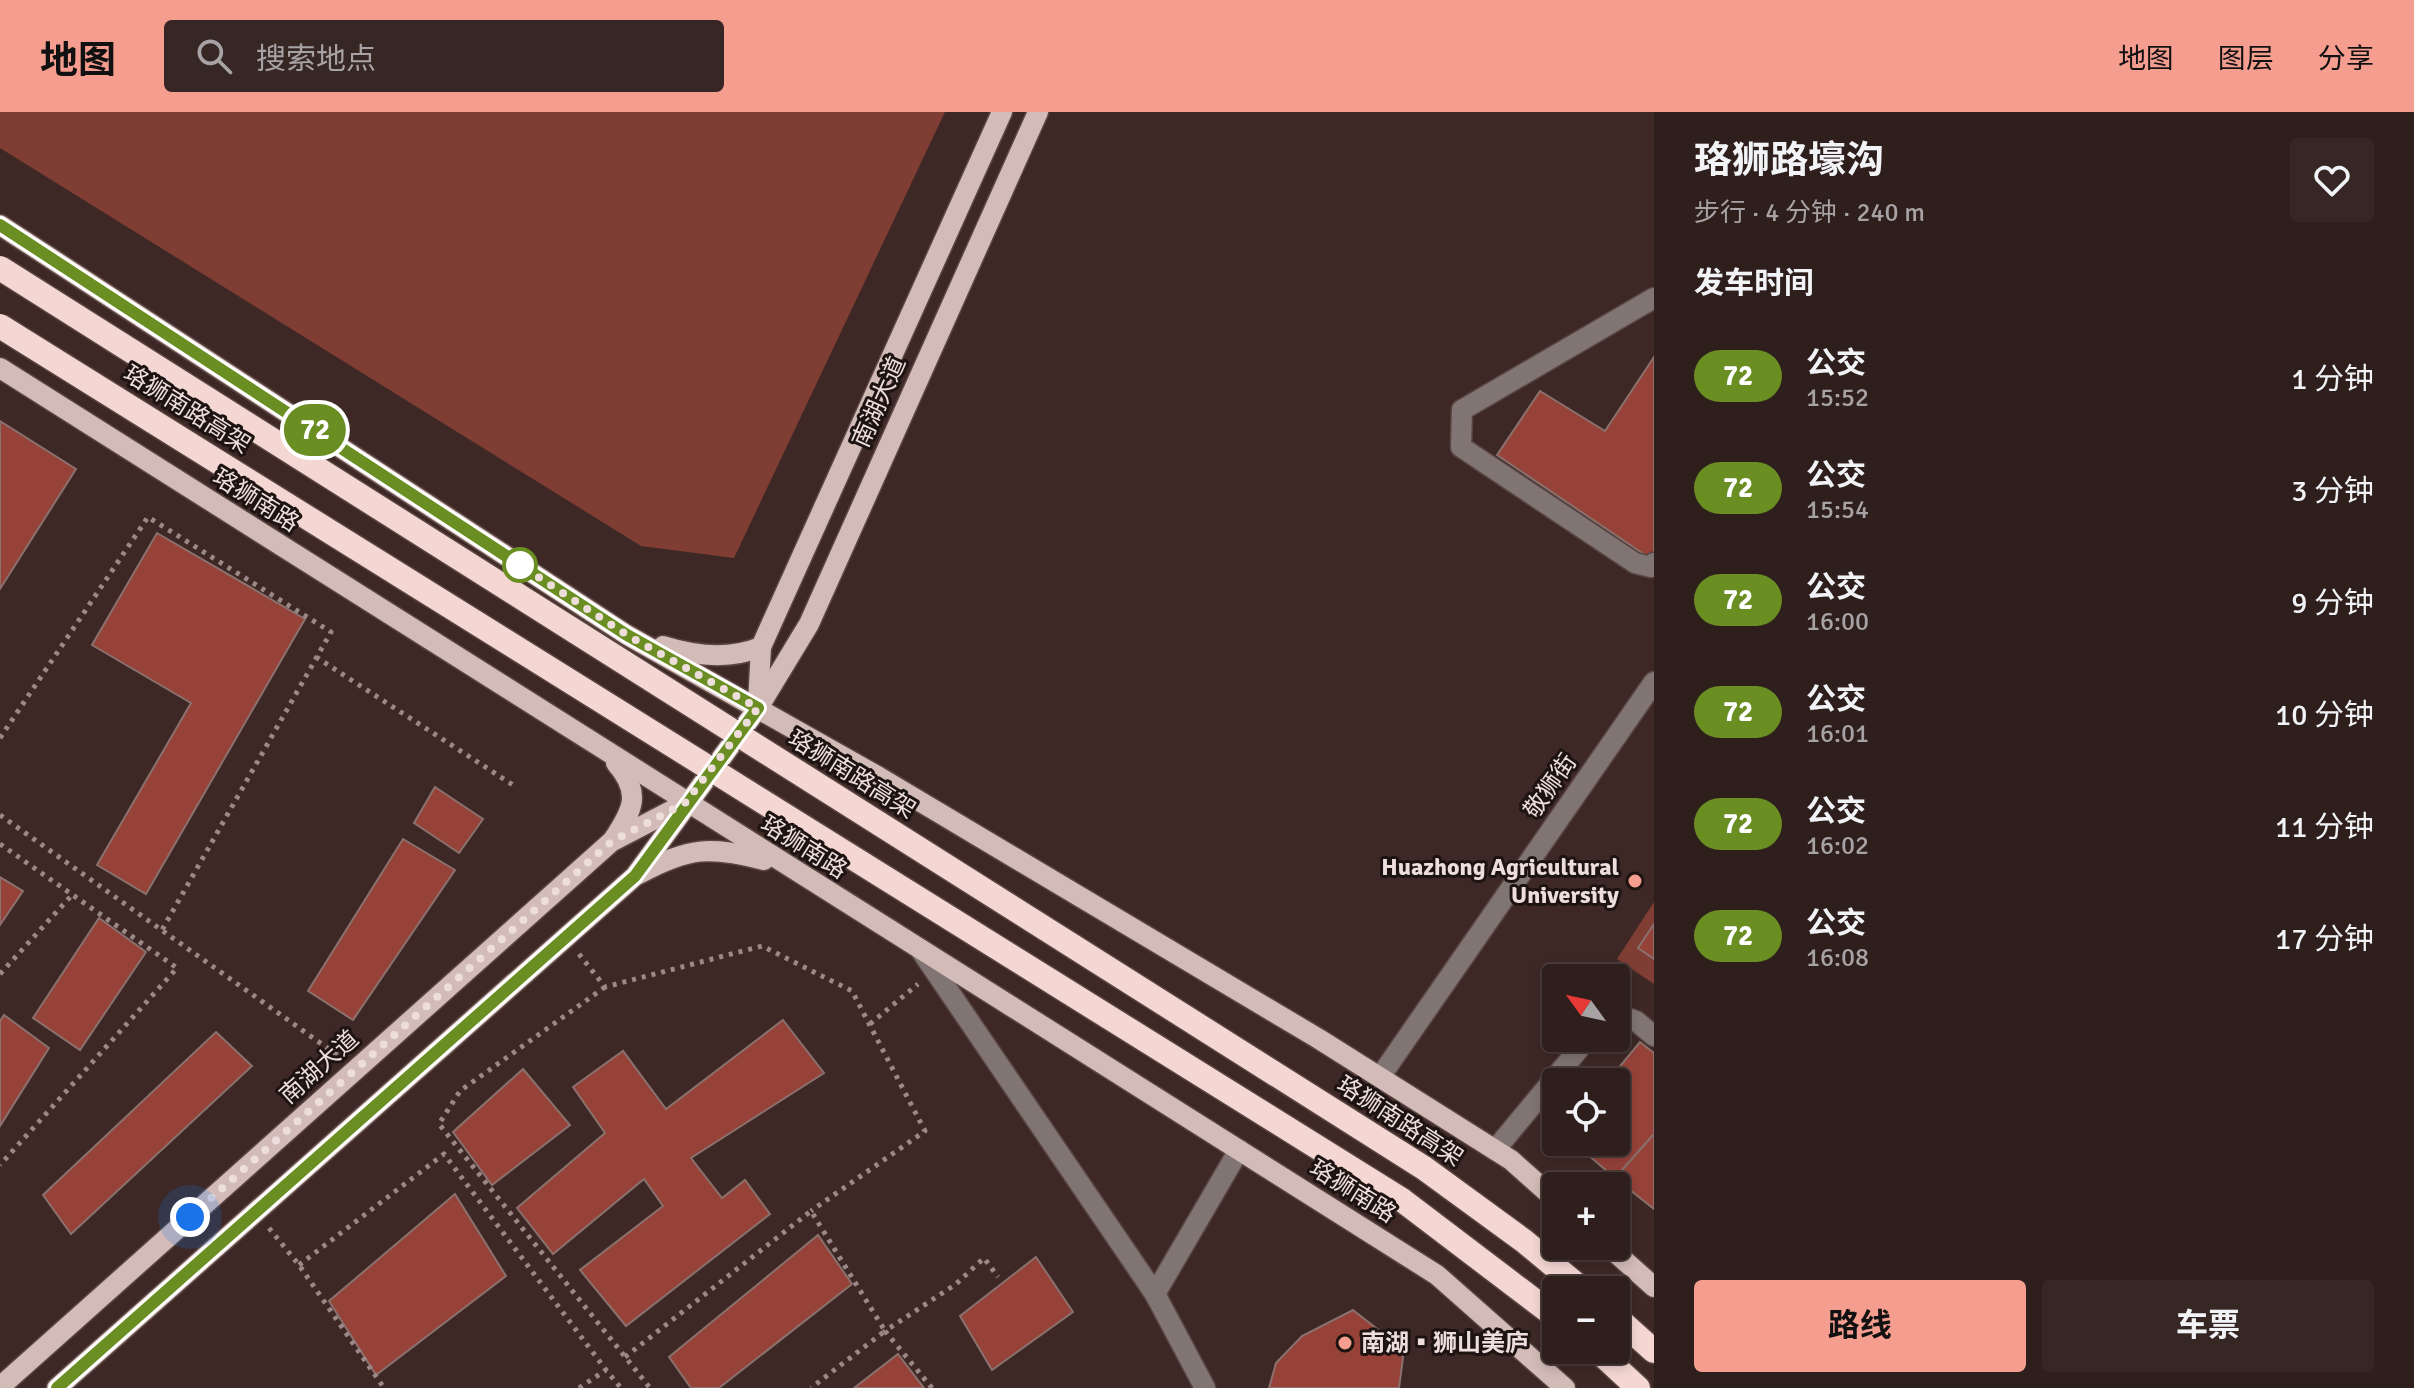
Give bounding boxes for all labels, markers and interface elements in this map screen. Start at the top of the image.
search box [164,20,724,92]
icon: search [192,34,236,78]
text: 地图 [40,37,116,84]
text: 搜索地点 [256,41,376,78]
text: 地图 [2118,42,2174,76]
text: 图层 [2218,42,2274,76]
text: 分享 [2318,42,2374,76]
text: 珞狮路壕沟 [1694,137,1884,184]
button: heart [2290,138,2374,222]
text: 步行 · 4 分钟 · 240 m [1694,197,1925,229]
text: 发车时间 [1694,265,1814,302]
text: 公交 [1806,345,1866,382]
street label: 南湖大道 [846,352,912,452]
street label: 珞狮南路高架 [118,358,256,460]
text: 72 [1723,359,1753,393]
text: 1 分钟 [2291,361,2374,398]
text: 15:52 [1806,382,1869,414]
line badge: 72 [279,404,351,456]
text: 72 [300,413,330,447]
text: 公交 [1806,457,1866,494]
street label: 珞狮南路 [207,462,305,538]
text: 72 [1723,471,1753,505]
text: 3 分钟 [2291,473,2374,510]
text: 15:54 [1806,494,1869,526]
unlabelled marker [503,548,537,582]
text: 公交 [1806,569,1866,606]
text: 72 [1723,583,1753,617]
text: 9 分钟 [2291,585,2374,622]
text: 16:00 [1806,606,1869,638]
text: 公交 [1806,681,1866,718]
text: 72 [1723,695,1753,729]
text: 10 分钟 [2275,697,2374,734]
text: 16:01 [1806,718,1869,750]
street label: 珞狮南路高架 [783,723,921,825]
street label: 敬狮街 [1517,748,1583,824]
text: 公交 [1806,793,1866,830]
text: 72 [1723,807,1753,841]
street label: 珞狮南路 [755,809,853,885]
text: 11 分钟 [2275,809,2374,846]
text: 16:02 [1806,830,1869,862]
place label: Huazhong Agricultural University [1381,852,1619,910]
marker: Huazhong Agricultural University [1626,872,1644,890]
text: 公交 [1806,905,1866,942]
text: 72 [1723,919,1753,953]
text: 17 分钟 [2275,921,2374,958]
text: 16:08 [1806,942,1869,974]
north arrow [1542,964,1630,1052]
map controls [1542,964,1630,1364]
street label: 南湖大道 [273,1024,365,1110]
button: locate [1542,1068,1630,1156]
street label: 珞狮南路高架 [1331,1069,1469,1173]
street label: 珞狮南路 [1304,1153,1402,1229]
button: + [1542,1172,1630,1260]
your location [170,1197,210,1237]
button: − [1542,1276,1630,1364]
button: 路线 [1694,1280,2026,1372]
button: 车票 [2042,1280,2374,1372]
place label: 南湖▪狮山美庐 [1361,1328,1529,1358]
marker: 南湖▪狮山美庐 [1336,1334,1354,1352]

